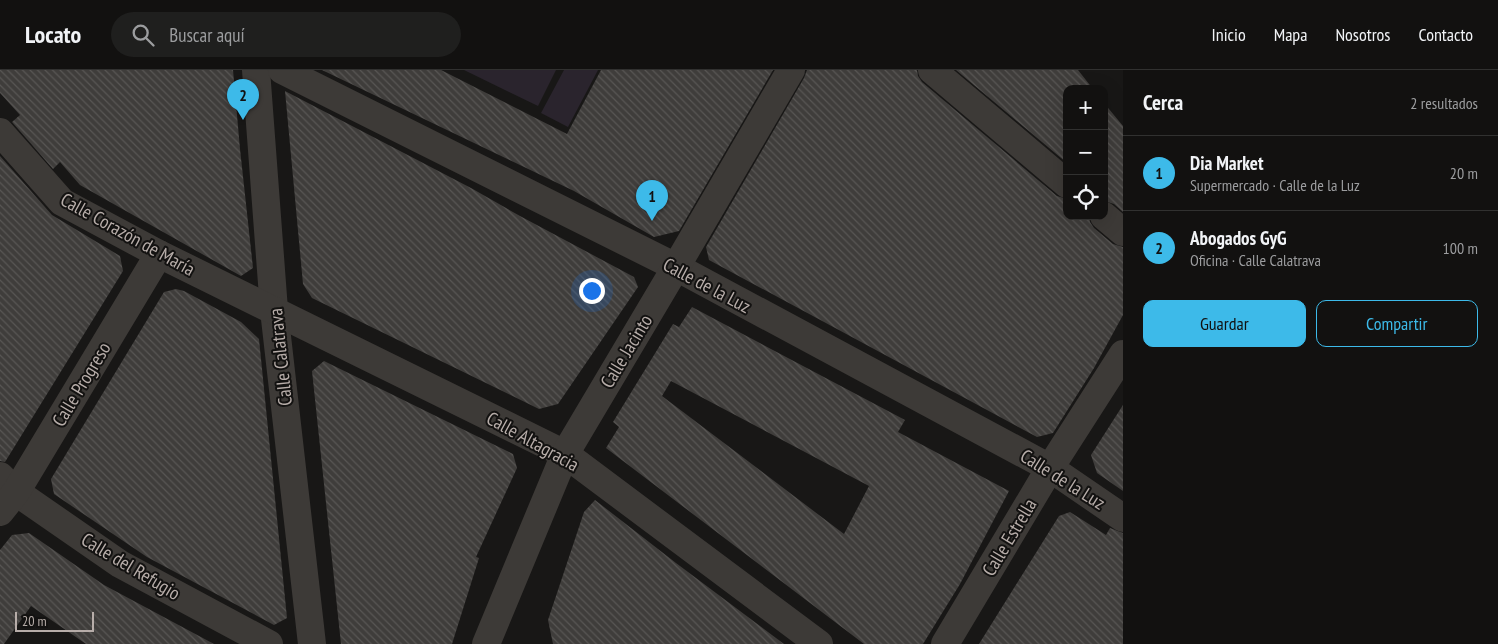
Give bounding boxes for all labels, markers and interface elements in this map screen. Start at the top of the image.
search box [111,12,461,57]
text: Locato [25,19,81,50]
icon: search [129,21,157,49]
text: Buscar aquí [169,23,245,47]
text: Inicio [1212,23,1246,46]
text: Mapa [1274,23,1307,46]
text: Nosotros [1335,23,1390,46]
text: Contacto [1418,23,1473,46]
pin: 2 [227,79,259,120]
map controls [1063,85,1108,220]
button: + [1063,85,1108,130]
text: Cerca [1143,89,1183,116]
text: 2 resultados [1410,93,1478,113]
button: − [1063,130,1108,175]
text: Dia Market [1190,151,1264,175]
text: 1 [1155,163,1163,183]
text: 20 m [1450,163,1478,183]
button: locate [1063,175,1108,220]
text: Supermercado · Calle de la Luz [1190,175,1360,195]
pin: 1 [636,180,668,221]
street label: Calle Corazón de María [57,187,199,281]
text: Abogados GyG [1190,226,1287,250]
text: 2 [1155,238,1163,258]
text: 100 m [1443,238,1478,258]
text: Oficina · Calle Calatrava [1190,250,1321,270]
street label: Calle de la Luz [659,252,755,318]
your location [579,278,605,304]
button: Guardar [1143,300,1306,347]
button: Compartir [1316,300,1478,347]
street label: Calle Calatrava [263,307,297,407]
street label: Calle Jacinto [595,310,657,392]
street label: Calle Progreso [46,337,116,431]
street label: Calle Altagracia [483,406,583,476]
street label: Calle de la Luz [1016,443,1110,515]
street label: Calle Estrella [977,494,1041,580]
street label: Calle del Refugio [77,527,185,605]
scale bar [15,609,94,632]
text: 20 m [22,612,47,630]

